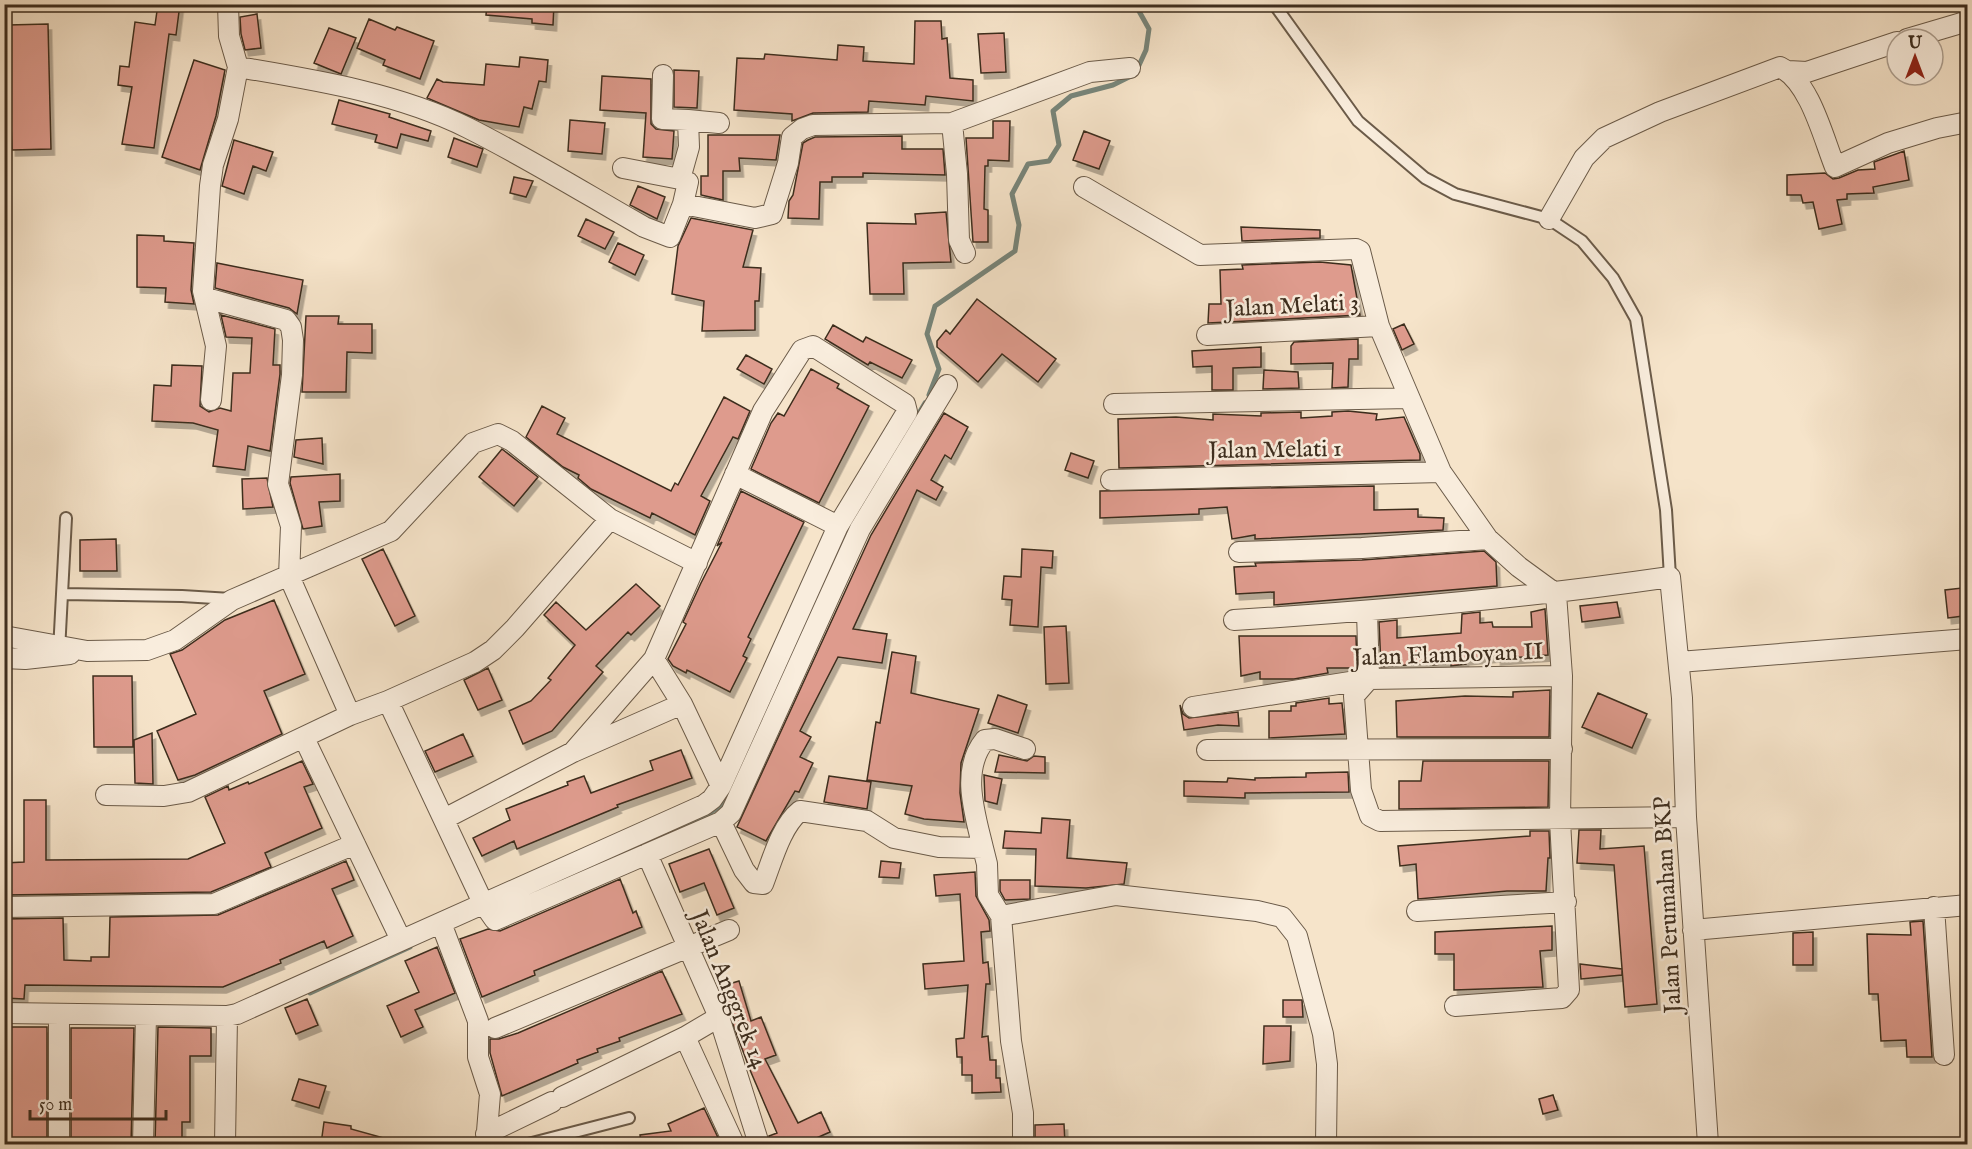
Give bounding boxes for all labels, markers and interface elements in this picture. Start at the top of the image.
north arrow [1885,27,1945,87]
text: U [1907,34,1922,54]
street label: Jalan Melati 3 [1222,288,1360,326]
street label: Jalan Melati 1 [1205,434,1342,467]
street label: Jalan Flamboyan II [1349,637,1544,674]
street label: Jalan Perumahan BKP [1647,795,1690,1017]
street label: Jalan Anggrek 14 [682,903,775,1074]
scale bar [30,1083,166,1121]
text: 50 m [39,1094,72,1117]

